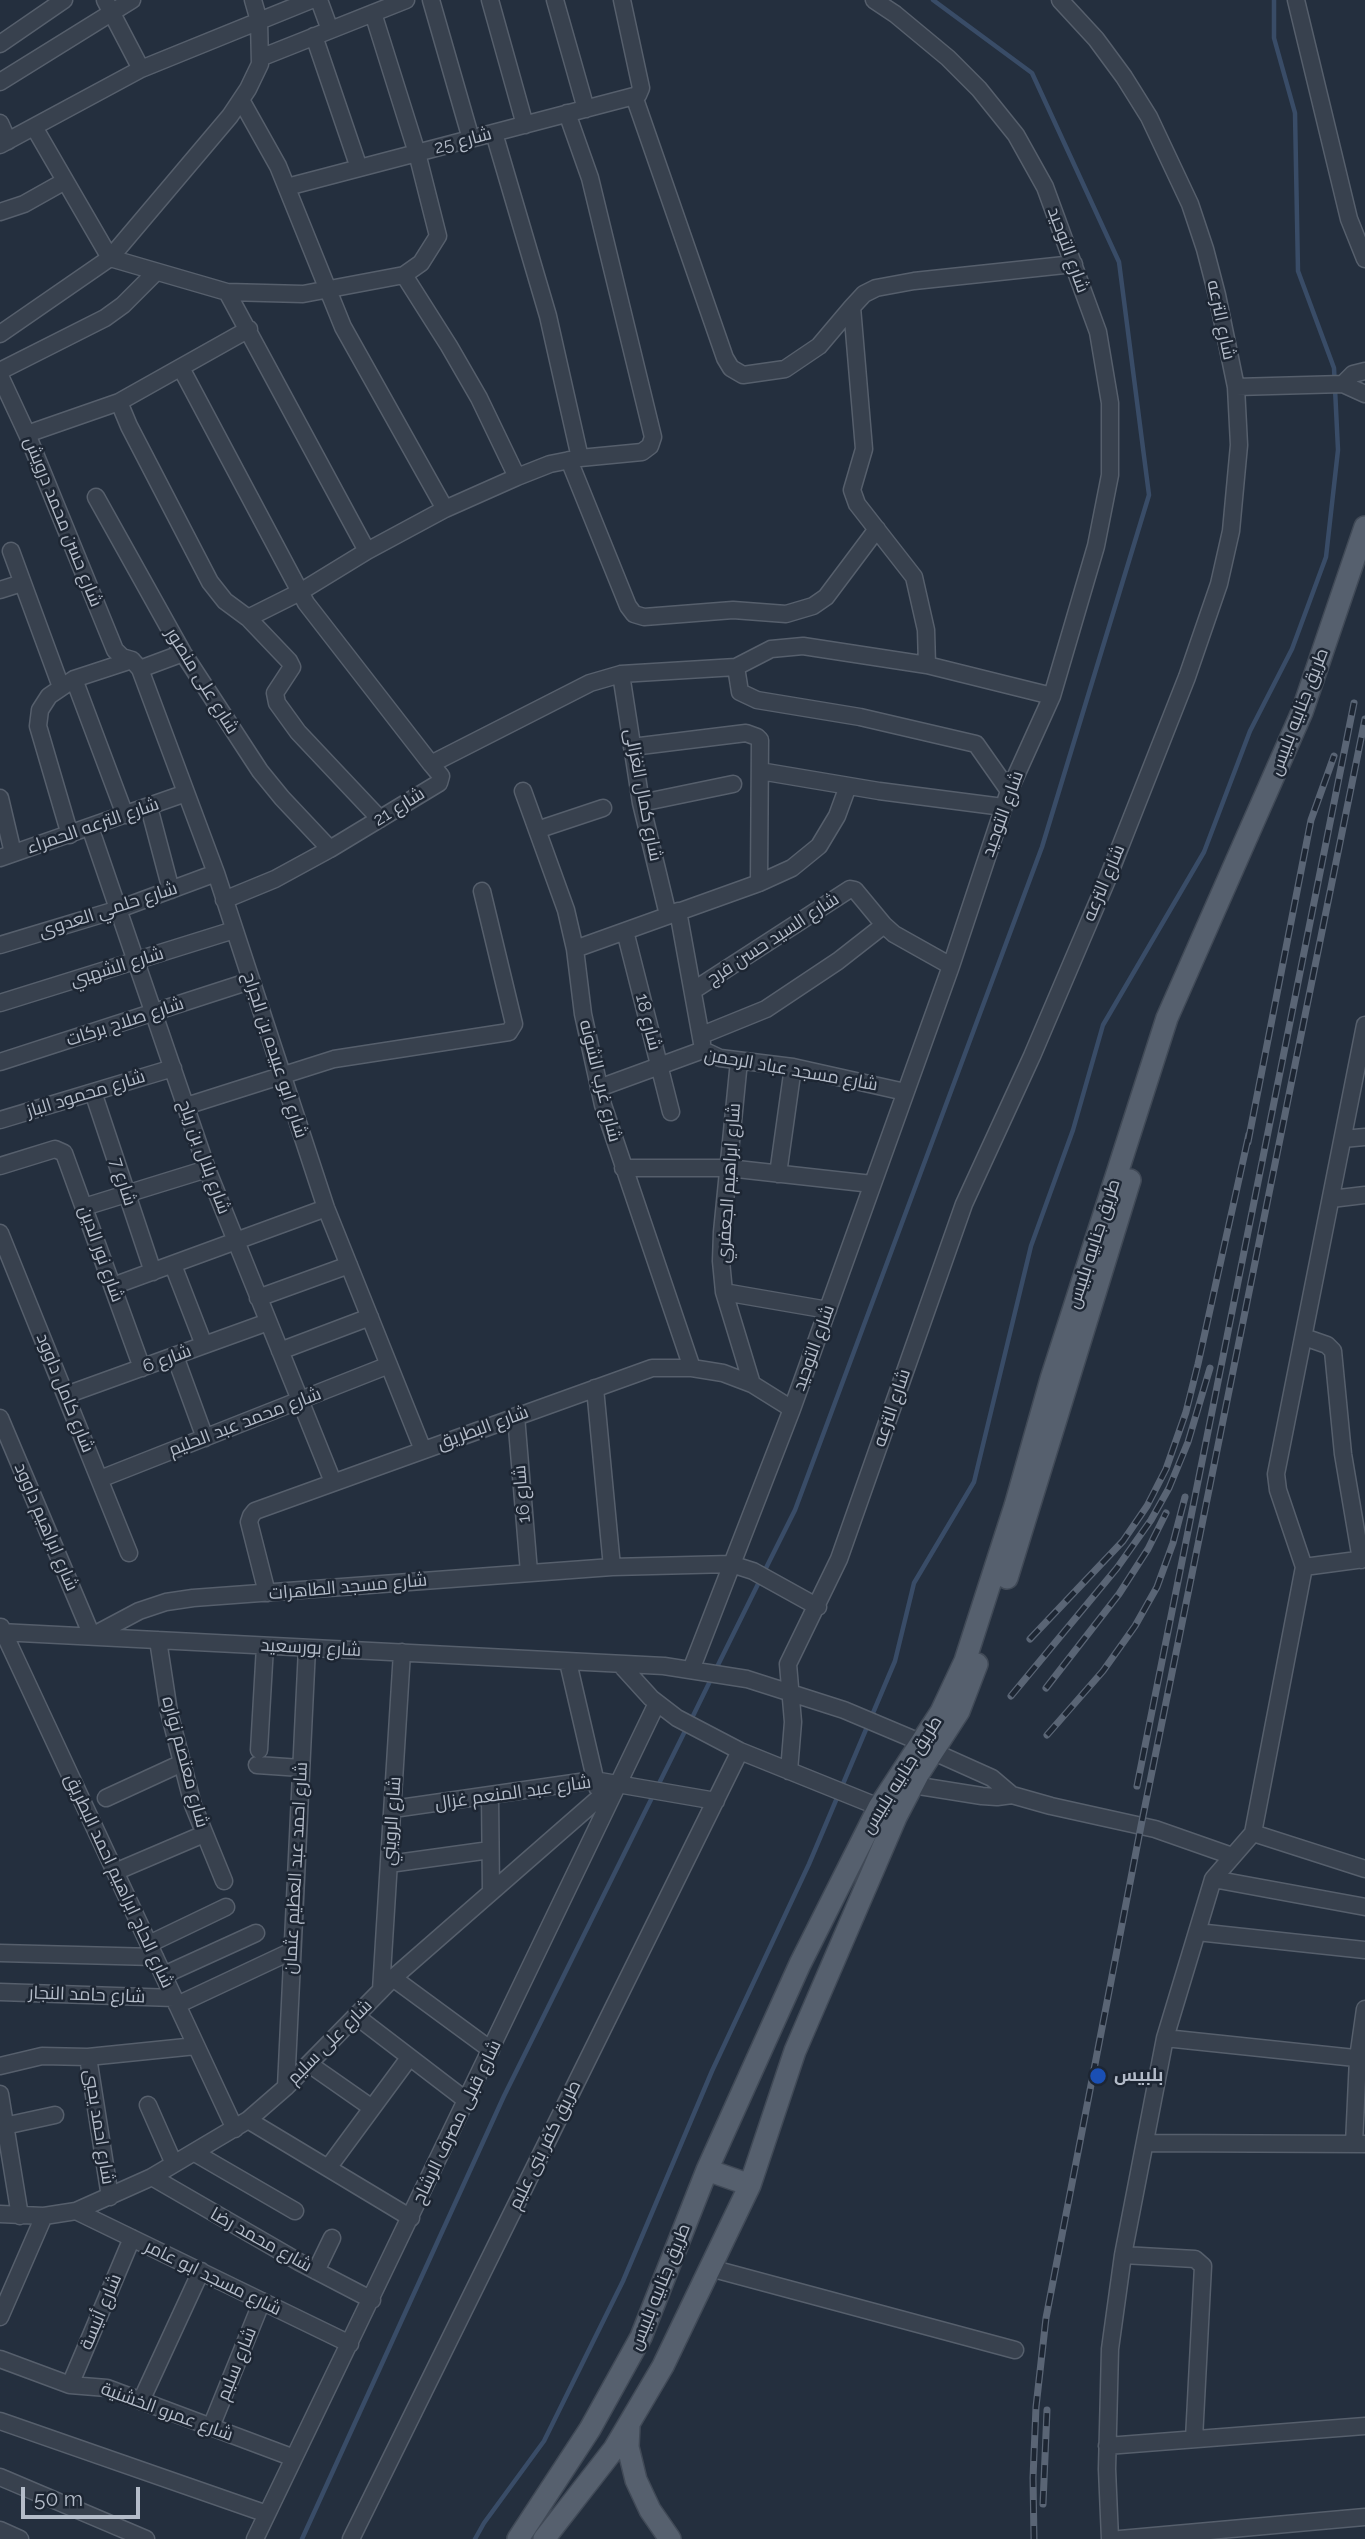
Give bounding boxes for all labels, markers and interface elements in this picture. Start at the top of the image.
street label: شارع 25 [432,123,494,159]
street label: شارع التوحيد [1042,204,1094,296]
street label: شارع الترعه [1202,278,1240,362]
street label: شارع حسن محمد درويش [19,434,107,610]
street label: شارع على منصور [161,624,243,738]
street label: طريق جنابيه بلبيس [1265,645,1333,779]
street label: شارع كمال الغزالى [620,727,666,863]
street label: شارع التوحيد [977,768,1029,860]
street label: شارع 21 [369,783,429,831]
street label: شارع الترعه الحمراء [24,793,162,859]
street label: شارع الترعه [1078,841,1130,925]
street label: شارع حلمي العدوى [36,877,180,943]
street label: شارع السيد حسن فرج [703,888,843,990]
street label: شارع الشهبي [68,943,166,991]
street label: شارع ابو عبيده بن الجراح [238,969,312,1141]
street label: شارع 18 [631,991,665,1053]
street label: شارع صلاح بركات [64,993,186,1051]
street label: شارع غرب الشونه [574,1018,626,1144]
street label: شارع مسجد عباد الرحمن [702,1044,880,1096]
street label: شارع محمود الباز [24,1066,148,1122]
street label: شارع بلال بن رباح [173,1097,235,1217]
street label: شارع ابراهيم الجعفري [713,1102,745,1264]
street label: شارع 7 [105,1155,141,1209]
street label: طريق جنابيه بلبيس [1063,1177,1125,1311]
street label: شارع نور الدين [74,1203,128,1305]
street label: شارع التوحيد [788,1302,840,1394]
street label: شارع كامل داوود [31,1330,99,1456]
street label: شارع 6 [140,1340,194,1378]
street label: شارع الترعه [869,1366,915,1450]
street label: شارع محمد عبد الحليم [166,1383,324,1461]
street label: شارع البطريق [434,1401,532,1455]
street label: شارع ابراهيم داوود [9,1460,83,1594]
street label: شارع 16 [509,1464,535,1524]
street label: شارع مسجد الطاهرات [268,1569,428,1605]
street label: شارع بورسعيد [260,1635,362,1661]
street label: شارع معتصم نواره [157,1694,213,1830]
street label: طريق جنابيه بلبيس [857,1712,947,1838]
street label: شارع احمد عبد العظيم عثمان [280,1761,312,1975]
street label: شارع الحاج ابراهيم احمد البطريق [60,1770,178,1992]
street label: شارع عبد المنعم غزال [433,1771,593,1815]
street label: شارع الرويني [378,1776,406,1866]
street label: شارع حامد النجار [28,1982,146,2008]
street label: شارع على سليم [283,1995,377,2089]
street label: شارع قبلى مصرف الرشاح [408,2036,506,2208]
place label: بلبيس [1114,2065,1163,2087]
marker: بلبيس [1088,2066,1108,2086]
street label: شارع احمد يحيي [79,2068,119,2186]
street label: طريق كفر بنى عليم [504,2077,586,2213]
street label: شارع محمد رضا [206,2203,316,2277]
street label: طريق جنابيه بلبيس [625,2220,695,2354]
street label: شارع مسجد ابو عامر [141,2236,285,2320]
street label: شارع أنيسة [75,2271,127,2353]
street label: شارع سليم [213,2324,261,2404]
street label: شارع عمرو الخشنية [98,2378,236,2446]
scale bar [24,2472,144,2516]
text: 50 m [34,2486,83,2511]

